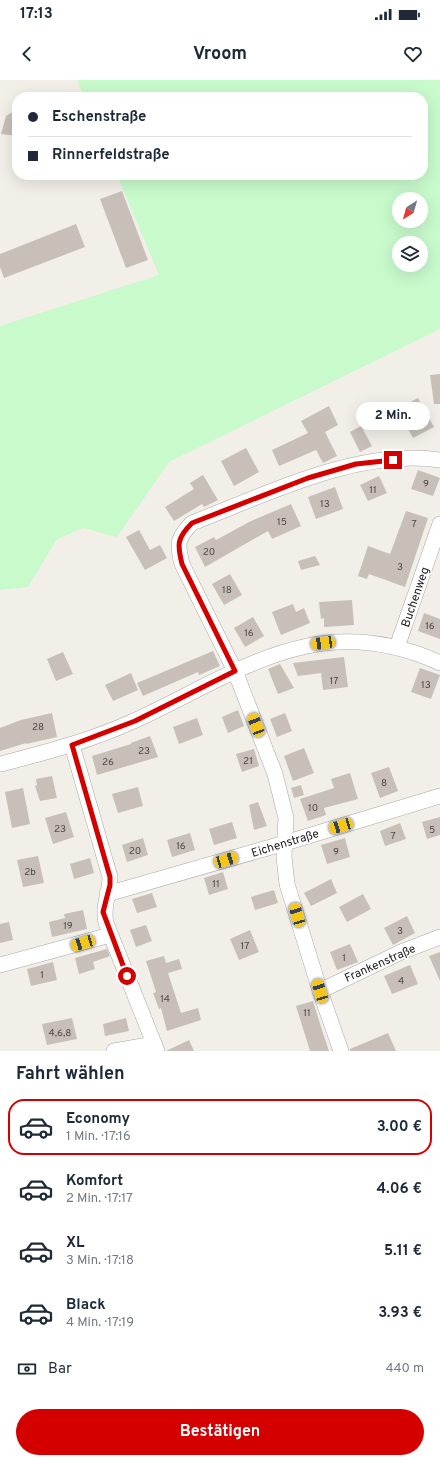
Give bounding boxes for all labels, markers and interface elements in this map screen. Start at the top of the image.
text: 17:13 [20,5,53,24]
icon: back [16,43,38,65]
text: Vroom [193,43,247,66]
icon: heart [402,43,424,65]
text: Eschenstraße [52,108,146,127]
text: Rinnerfeldstraße [52,146,170,165]
north arrow [392,192,428,228]
map controls [392,192,428,272]
button: layers [392,236,428,272]
callout: 2 Min. [356,402,430,430]
text: 2 Min. [375,408,411,424]
route end [384,451,402,469]
house number: 9 [423,478,429,491]
house number: 11 [369,484,377,497]
house number: 13 [320,498,330,511]
house number: 15 [277,516,287,529]
house number: 7 [411,518,417,531]
house number: 20 [203,546,215,559]
house number: 3 [397,561,403,574]
street label: Buchenweg [398,565,434,630]
house number: 18 [222,584,232,597]
house number: 16 [425,620,435,633]
house number: 16 [244,627,254,640]
car [310,635,336,651]
house number: 17 [330,675,338,688]
house number: 13 [421,679,431,692]
car [246,712,266,738]
house number: 28 [32,721,44,734]
house number: 23 [138,745,150,758]
house number: 21 [243,755,253,768]
house number: 26 [102,756,114,769]
house number: 8 [381,777,387,790]
house number: 10 [308,802,318,815]
car [328,817,354,835]
house number: 23 [54,823,66,836]
house number: 5 [429,824,435,837]
street label: Eichenstraße [250,826,321,862]
house number: 7 [390,830,396,843]
house number: 16 [176,840,186,853]
house number: 20 [129,845,141,858]
house number: 9 [333,846,339,859]
car [213,851,239,869]
house number: 2b [24,866,36,879]
house number: 11 [212,878,220,891]
car [288,902,306,928]
house number: 19 [63,920,73,933]
house number: 3 [397,925,403,938]
car [70,934,96,952]
house number: 17 [241,940,249,953]
street label: Frankenstraße [342,941,418,987]
house number: 1 [342,952,346,965]
route start [118,967,136,985]
house number: 1 [40,969,44,982]
house number: 4 [398,975,404,988]
car [311,978,329,1004]
house number: 14 [160,993,170,1006]
house number: 11 [303,1007,311,1020]
house number: 4,6,8 [49,1027,71,1040]
text: Fahrt wählen [16,1063,125,1086]
icon: car [18,1109,54,1145]
text: Economy [66,1110,130,1129]
text: 3.00 € [377,1118,422,1137]
text: 1 Min. · 17:16 [66,1129,131,1145]
icon: car [18,1171,54,1207]
text: Komfort [66,1172,123,1191]
text: 4.06 € [376,1180,422,1199]
text: 2 Min. · 17:17 [66,1191,133,1207]
icon: car [18,1233,54,1269]
text: XL [66,1234,84,1253]
text: 5.11 € [384,1242,422,1261]
text: 3 Min. · 17:18 [66,1253,134,1269]
icon: car [18,1295,54,1331]
text: Black [66,1296,106,1315]
text: 3.93 € [378,1304,422,1323]
text: 4 Min. · 17:19 [66,1315,134,1331]
icon: cash [16,1358,38,1380]
text: Bar [48,1360,72,1379]
text: 440 m [385,1361,424,1377]
button: Bestätigen [16,1409,424,1455]

